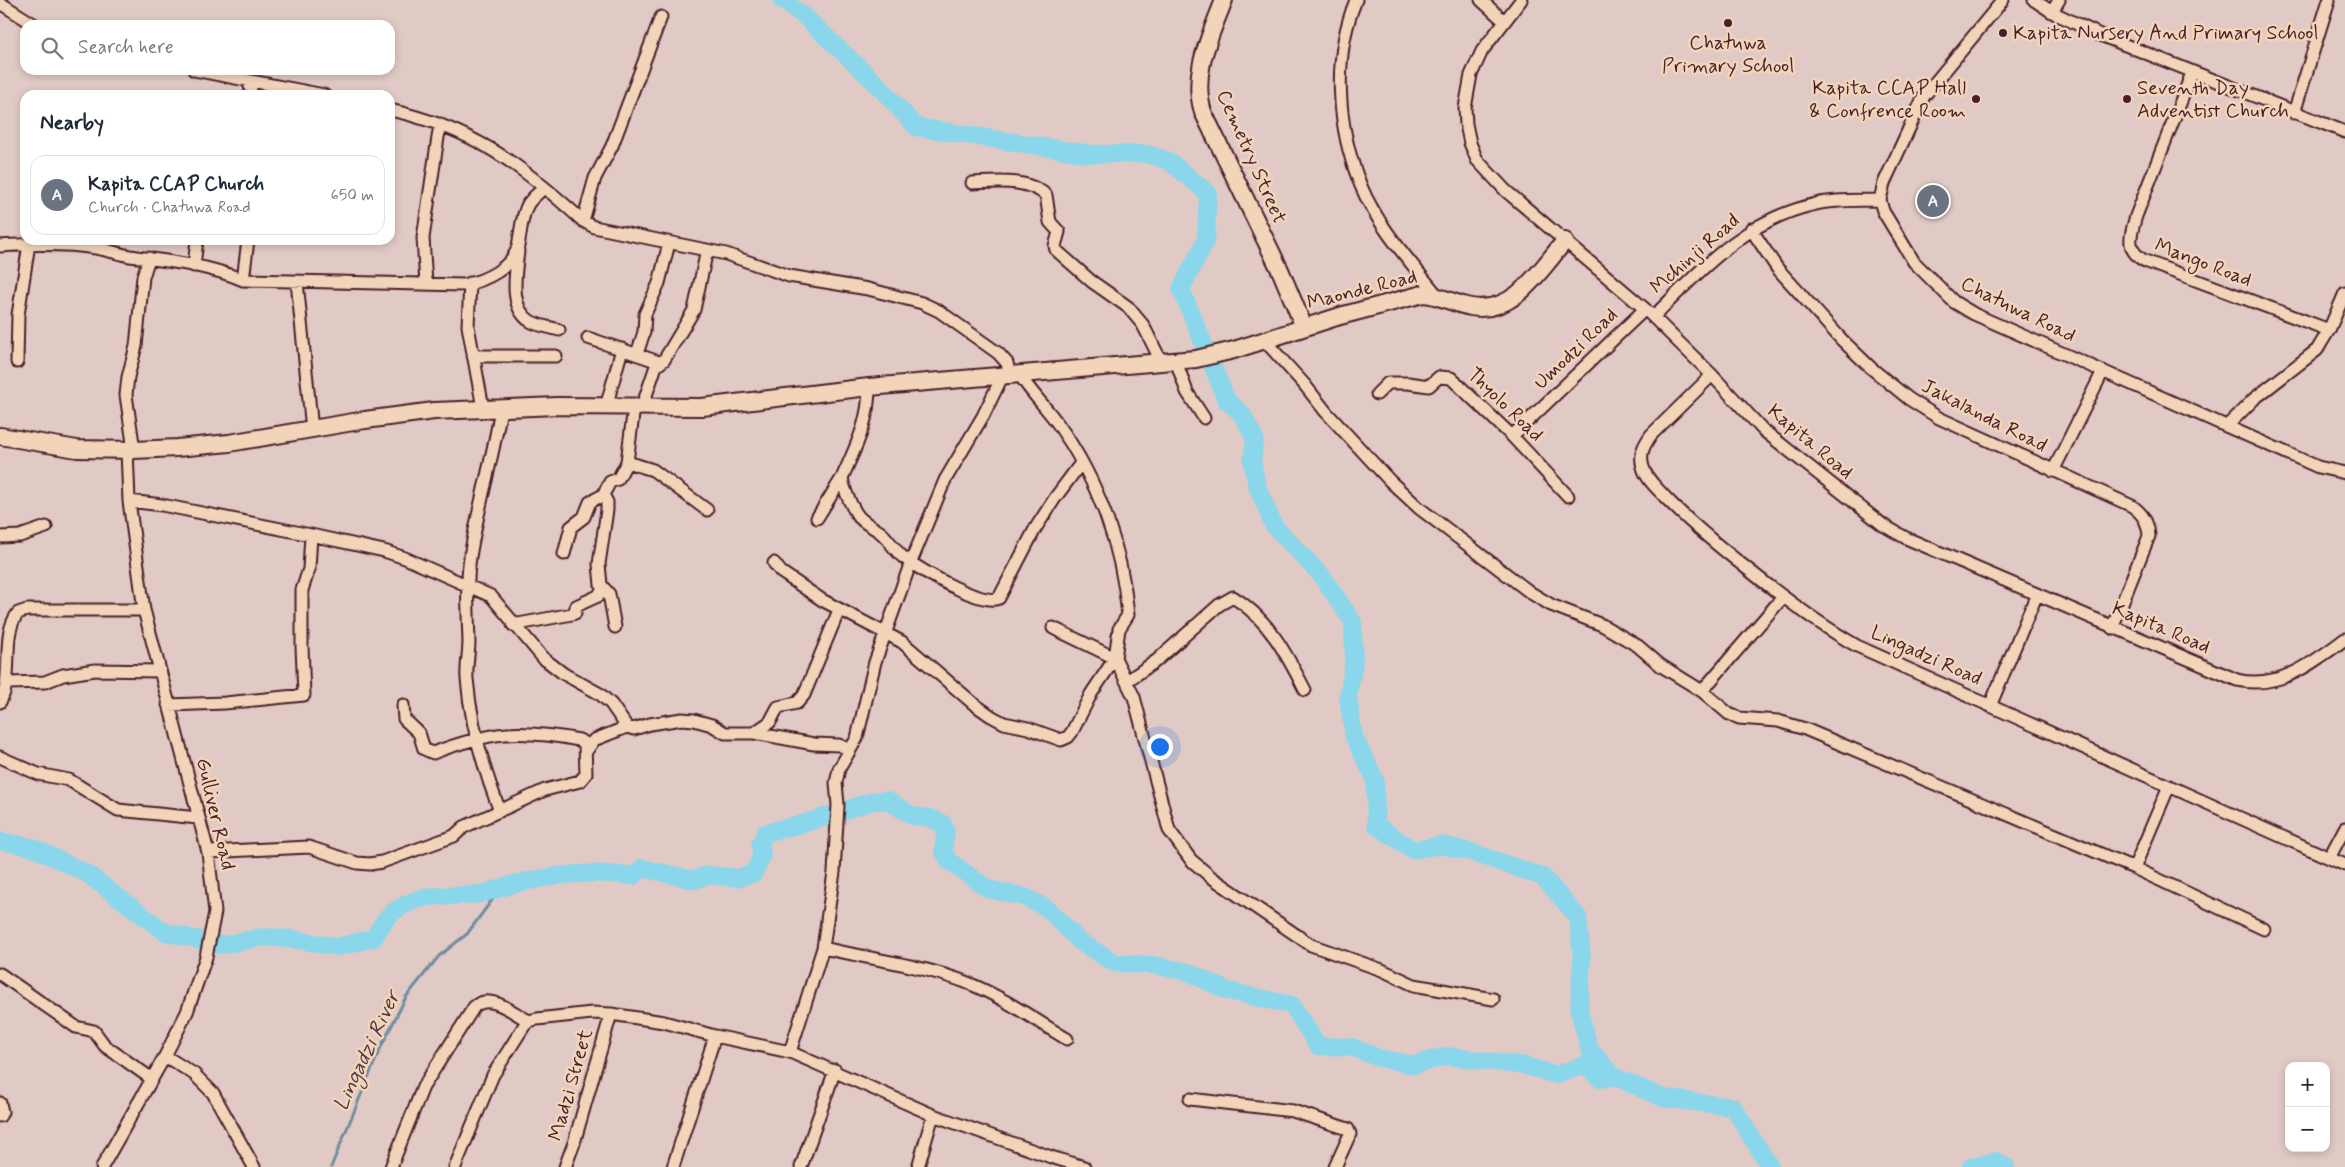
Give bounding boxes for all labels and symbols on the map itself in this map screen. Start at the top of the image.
marker: Chatuwa Primary School [1722,17,1734,29]
place label: Kapita Nursery And Primary School [2013,20,2318,47]
marker: Kapita Nursery And Primary School [1997,27,2009,39]
place label: Chatuwa Primary School [1662,30,1794,80]
place label: Kapita CCAP Hall & Confrence Room [1809,75,1966,125]
place label: Seventh Day Adventist Church [2137,75,2289,125]
street label: Cemetry Street [1209,86,1293,228]
marker: Kapita CCAP Hall & Confrence Room [1970,93,1982,105]
marker: Seventh Day Adventist Church [2121,93,2133,105]
pin: A [1917,182,1949,220]
street label: Mchinji Road [1644,208,1746,300]
street label: Mango Road [2150,232,2255,295]
street label: Maonde Road [1304,263,1420,317]
street label: Chatuwa Road [1956,271,2080,349]
street label: Umodzi Road [1528,302,1624,396]
street label: Thyolo Road [1461,362,1549,448]
street label: Jakalanda Road [1917,373,2051,459]
street label: Kapita Road [1761,398,1859,486]
street label: Kapita Road [2108,595,2214,661]
street label: Lingadzi Road [1866,620,1986,693]
your location [1147,734,1173,760]
street label: Gulliver Road [189,755,241,873]
water label: Lingadzi River [327,984,410,1116]
street label: Madzi Street [542,1026,600,1144]

